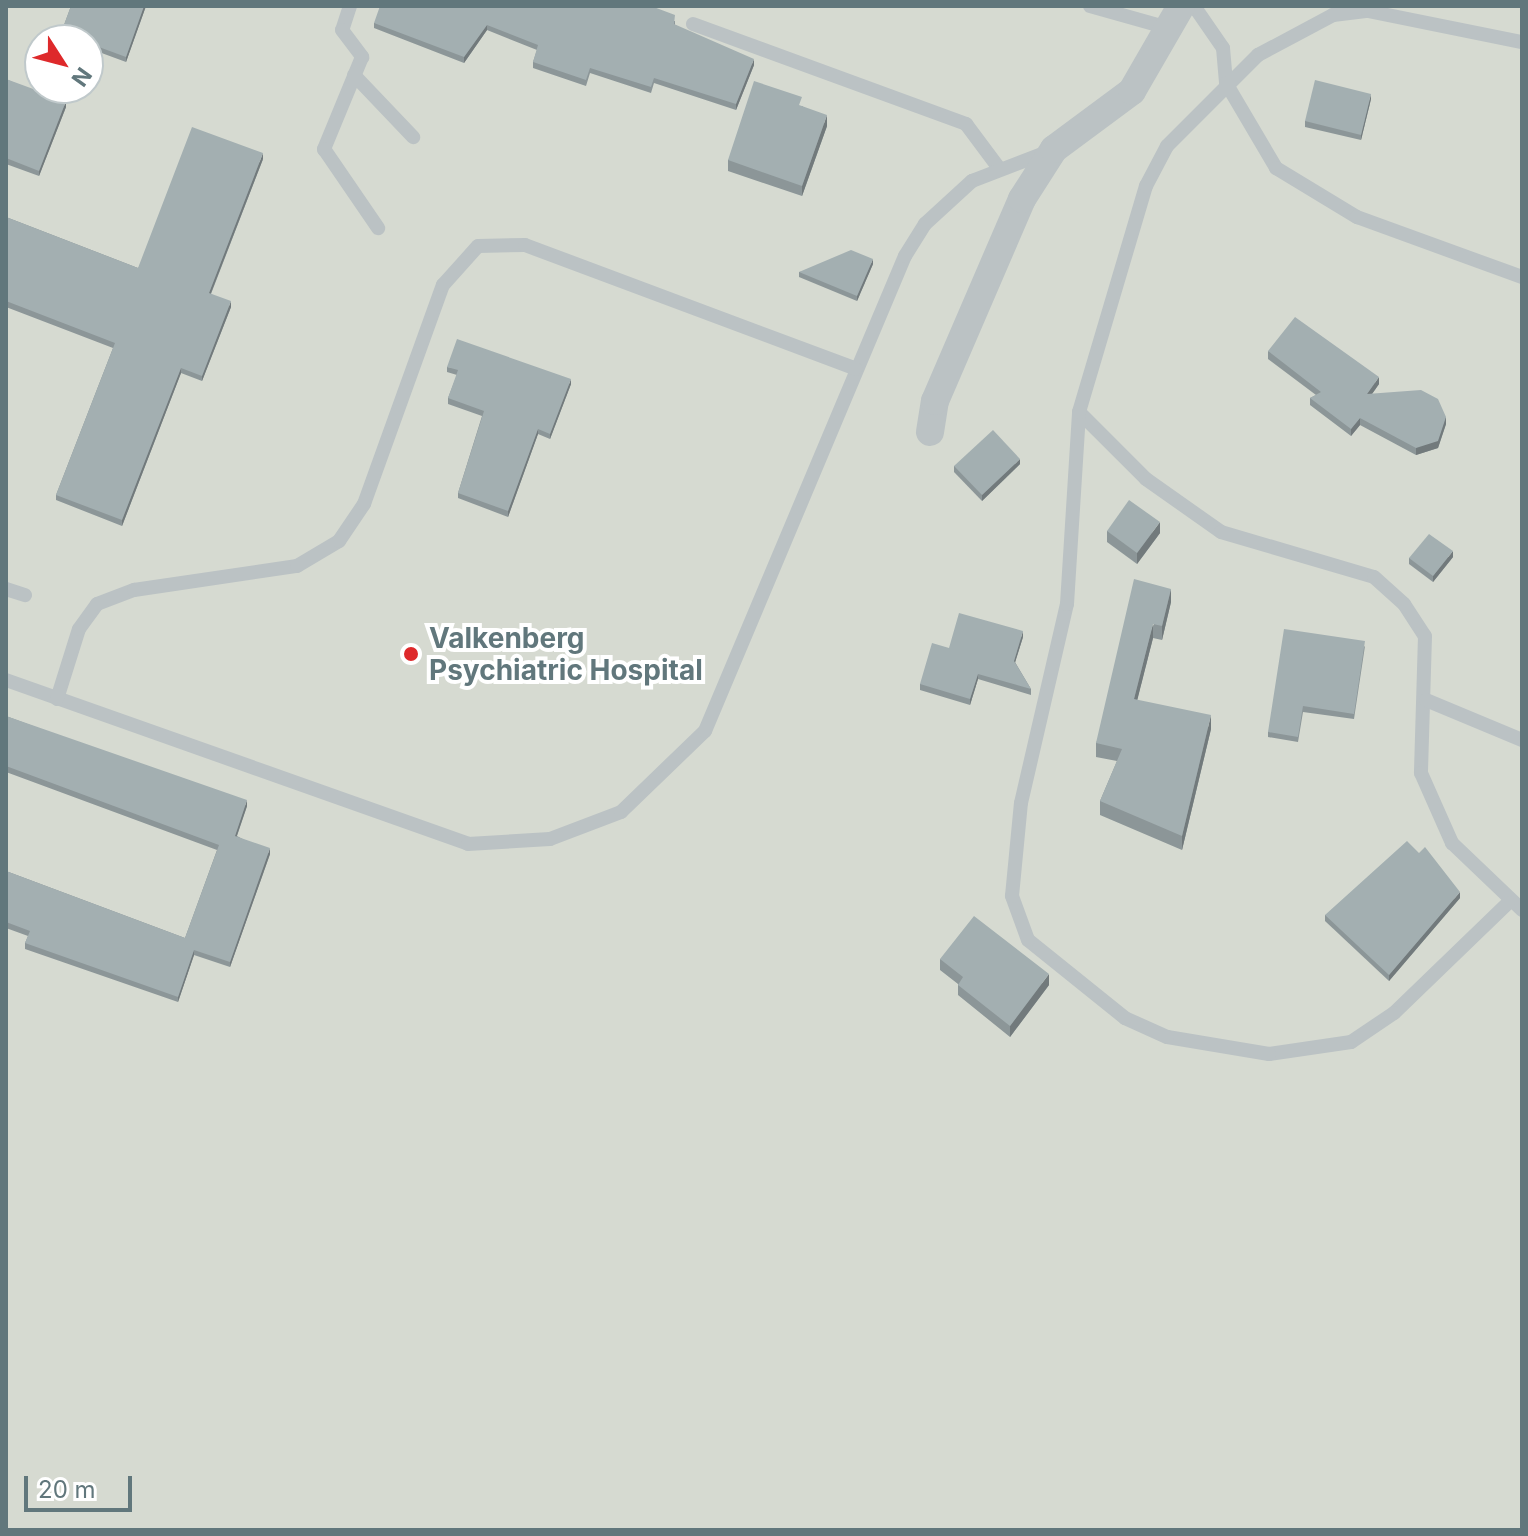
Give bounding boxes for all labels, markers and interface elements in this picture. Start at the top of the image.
north arrow [24,24,104,104]
text: N [66,63,97,91]
place label: Valkenberg Psychiatric Hospital [429,621,703,687]
marker: Valkenberg Psychiatric Hospital [400,643,422,665]
scale bar [28,1460,136,1510]
text: 20 m [38,1475,96,1504]

